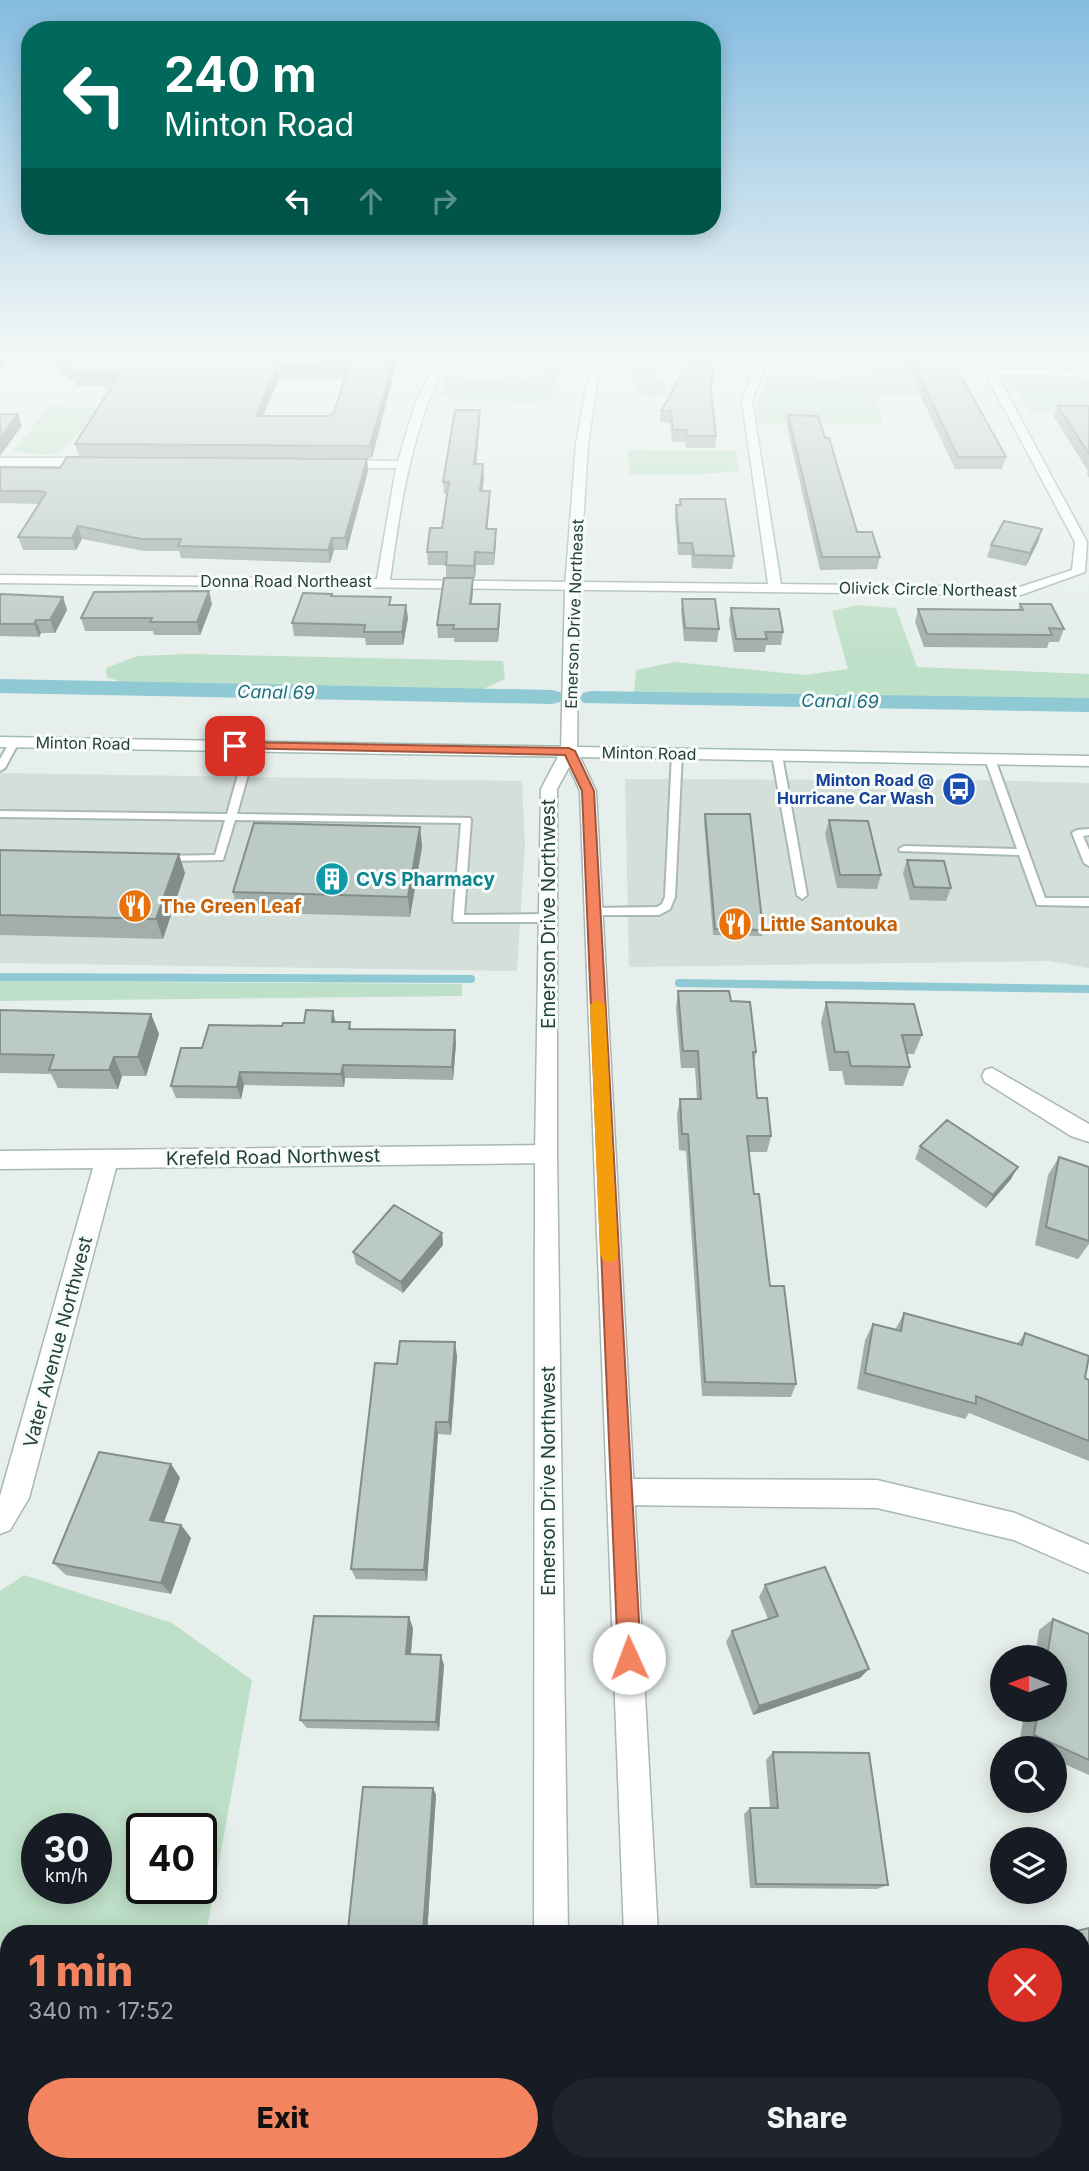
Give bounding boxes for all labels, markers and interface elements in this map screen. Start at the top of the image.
text: 240 m [164,45,317,104]
icon: left [49,49,140,140]
text: Minton Road [164,105,354,144]
icon: left [279,182,317,220]
icon: ahead [352,182,390,220]
icon: right [425,182,463,220]
street label: Emerson Drive Northeast [561,519,587,709]
street label: Donna Road Northeast [200,571,372,591]
street label: Olivick Circle Northeast [839,577,1017,601]
water label: Canal 69 [237,681,316,703]
water label: Canal 69 [801,690,880,712]
pin [205,716,265,776]
icon: arrive [216,727,254,765]
street label: Minton Road [35,732,131,754]
street label: Minton Road [601,742,697,764]
place label: Minton Road @ Hurricane Car Wash [777,770,934,808]
bus stop icon: Minton Road @ Hurricane Car Wash [940,770,978,808]
street label: Emerson Drive Northwest [537,799,560,1029]
building icon: CVS Pharmacy [313,860,351,898]
place label: CVS Pharmacy [356,868,495,891]
restaurant icon: The Green Leaf [116,887,154,925]
place label: The Green Leaf [160,895,302,918]
restaurant icon: Little Santouka [716,905,754,943]
place label: Little Santouka [760,913,898,936]
street label: Krefeld Road Northwest [166,1144,380,1170]
street label: Vater Avenue Northwest [19,1234,97,1450]
street label: Emerson Drive Northwest [537,1366,560,1596]
position arrow [592,1621,666,1695]
north arrow [990,1645,1068,1722]
map controls [990,1645,1067,1904]
button: search [990,1736,1067,1813]
speed limit sign: 40 [126,1813,217,1904]
button: layers [990,1827,1067,1904]
text: 30 [43,1828,90,1870]
text: km/h [45,1865,88,1886]
text: 1 min [28,1945,133,1996]
button: close [988,1948,1062,2022]
text: 340 m · 17:52 [28,1997,174,2025]
button: Exit [28,2078,538,2158]
button: Share [552,2078,1062,2158]

